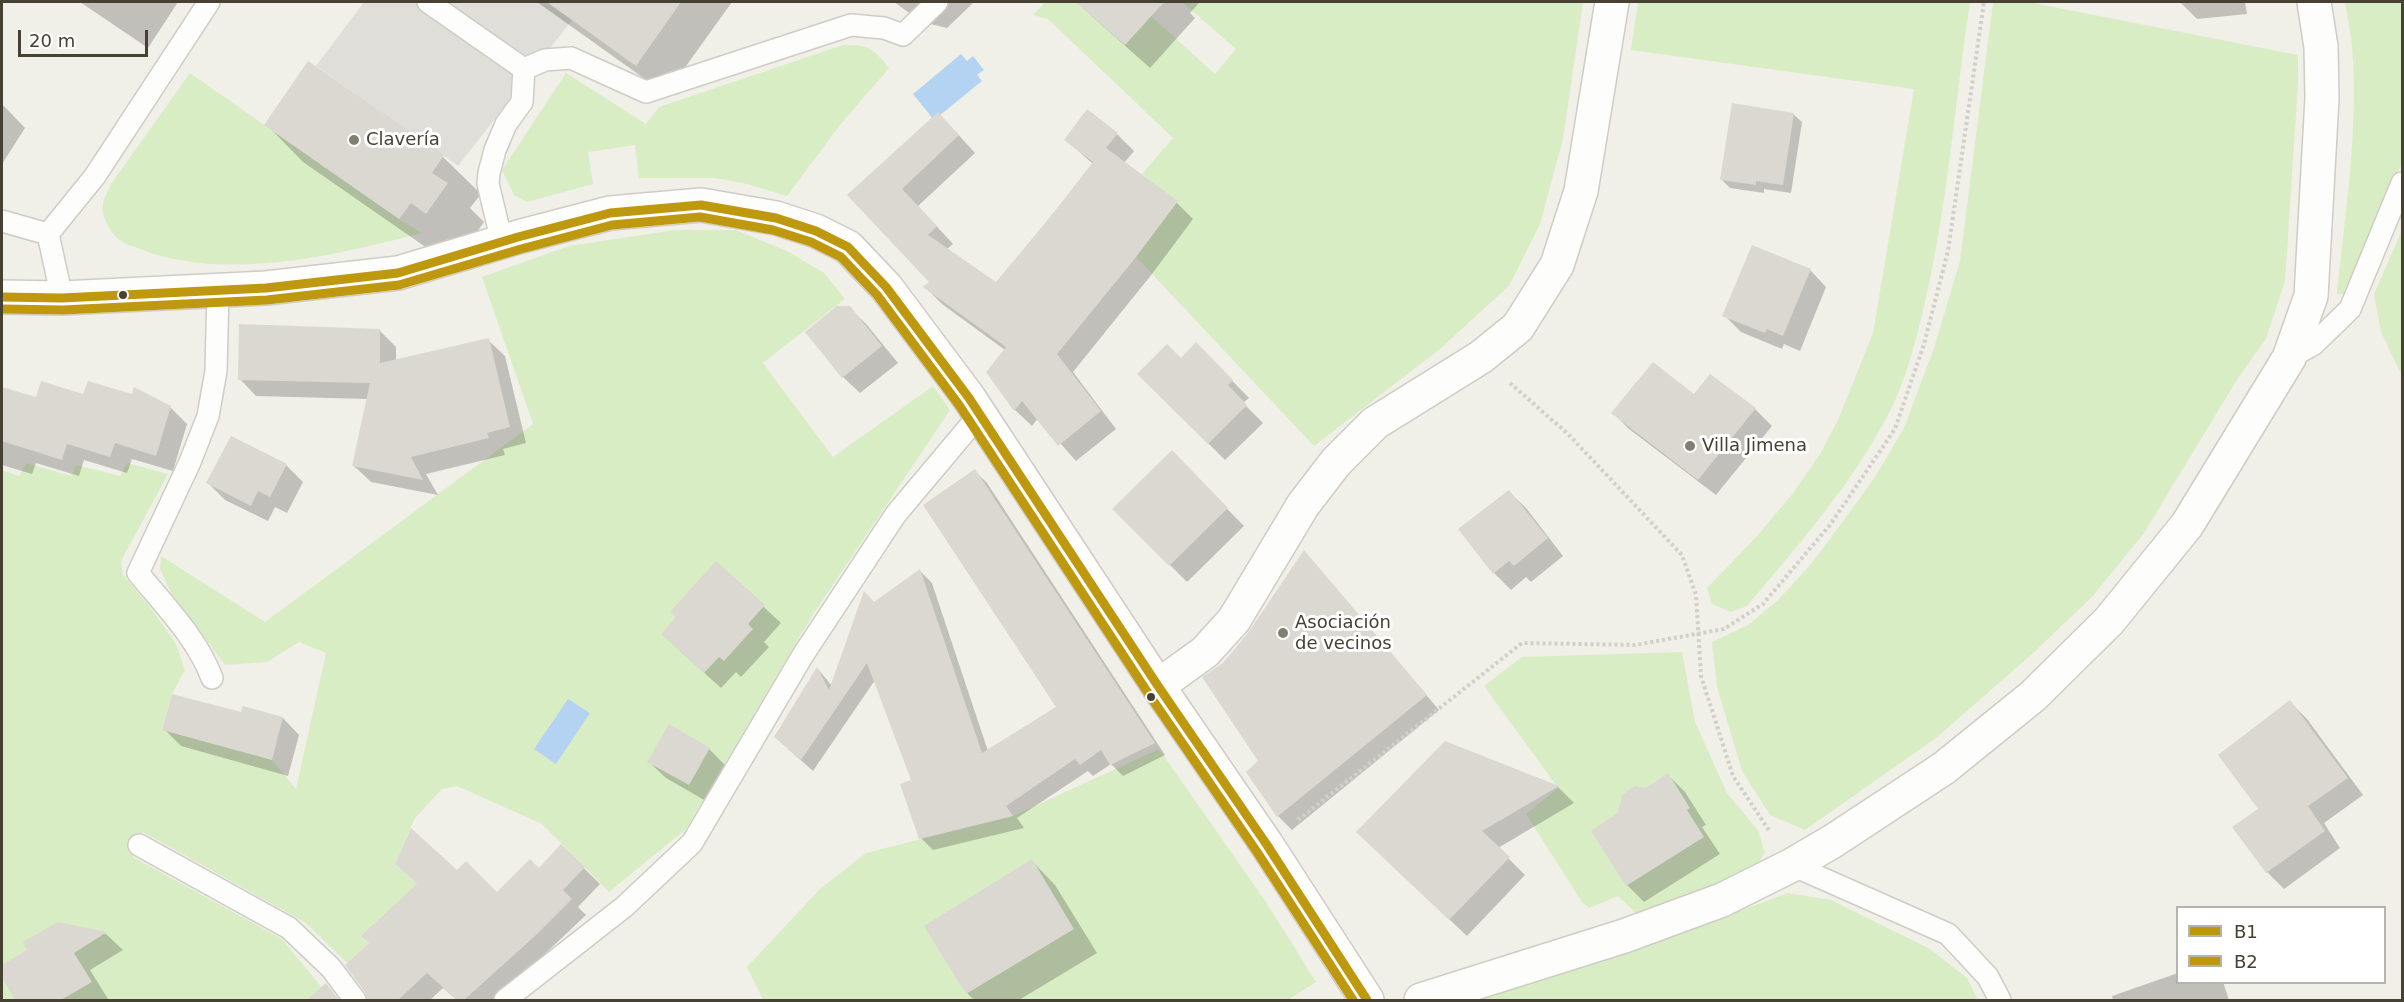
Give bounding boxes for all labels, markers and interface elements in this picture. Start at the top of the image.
scale bar [21,18,152,56]
text: 20 m [29,30,75,51]
place label: Clavería [366,129,440,151]
marker: Clavería [347,133,361,147]
unlabelled marker [117,289,129,301]
place label: Villa Jimena [1702,435,1807,457]
marker: Villa Jimena [1683,439,1697,453]
place label: Asociación de vecinos [1295,612,1392,654]
marker: Asociación de vecinos [1276,626,1290,640]
unlabelled marker [1145,691,1157,703]
legend [2176,906,2386,984]
text: B1 [2234,921,2258,942]
text: B2 [2234,951,2258,972]

